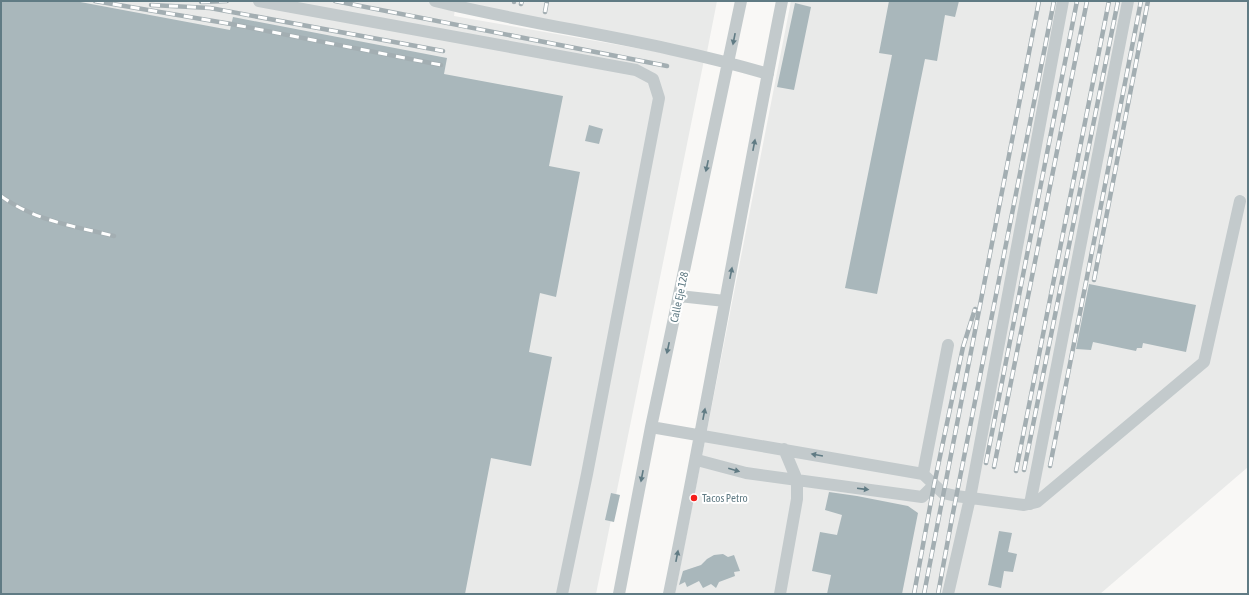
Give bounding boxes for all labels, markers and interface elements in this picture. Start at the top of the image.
one-way arrow [731,33,737,45]
one-way arrow [752,139,758,151]
one-way arrow [704,160,710,173]
one-way arrow [728,267,734,279]
street label: Calle Eje 128 [668,271,690,323]
one-way arrow [665,342,671,354]
one-way arrow [702,408,708,421]
one-way arrow [811,452,823,458]
one-way arrow [728,467,740,473]
one-way arrow [638,469,644,482]
one-way arrow [857,486,869,492]
place label: Tacos Petro [702,492,748,504]
marker: Tacos Petro [689,493,699,503]
one-way arrow [675,550,681,562]

